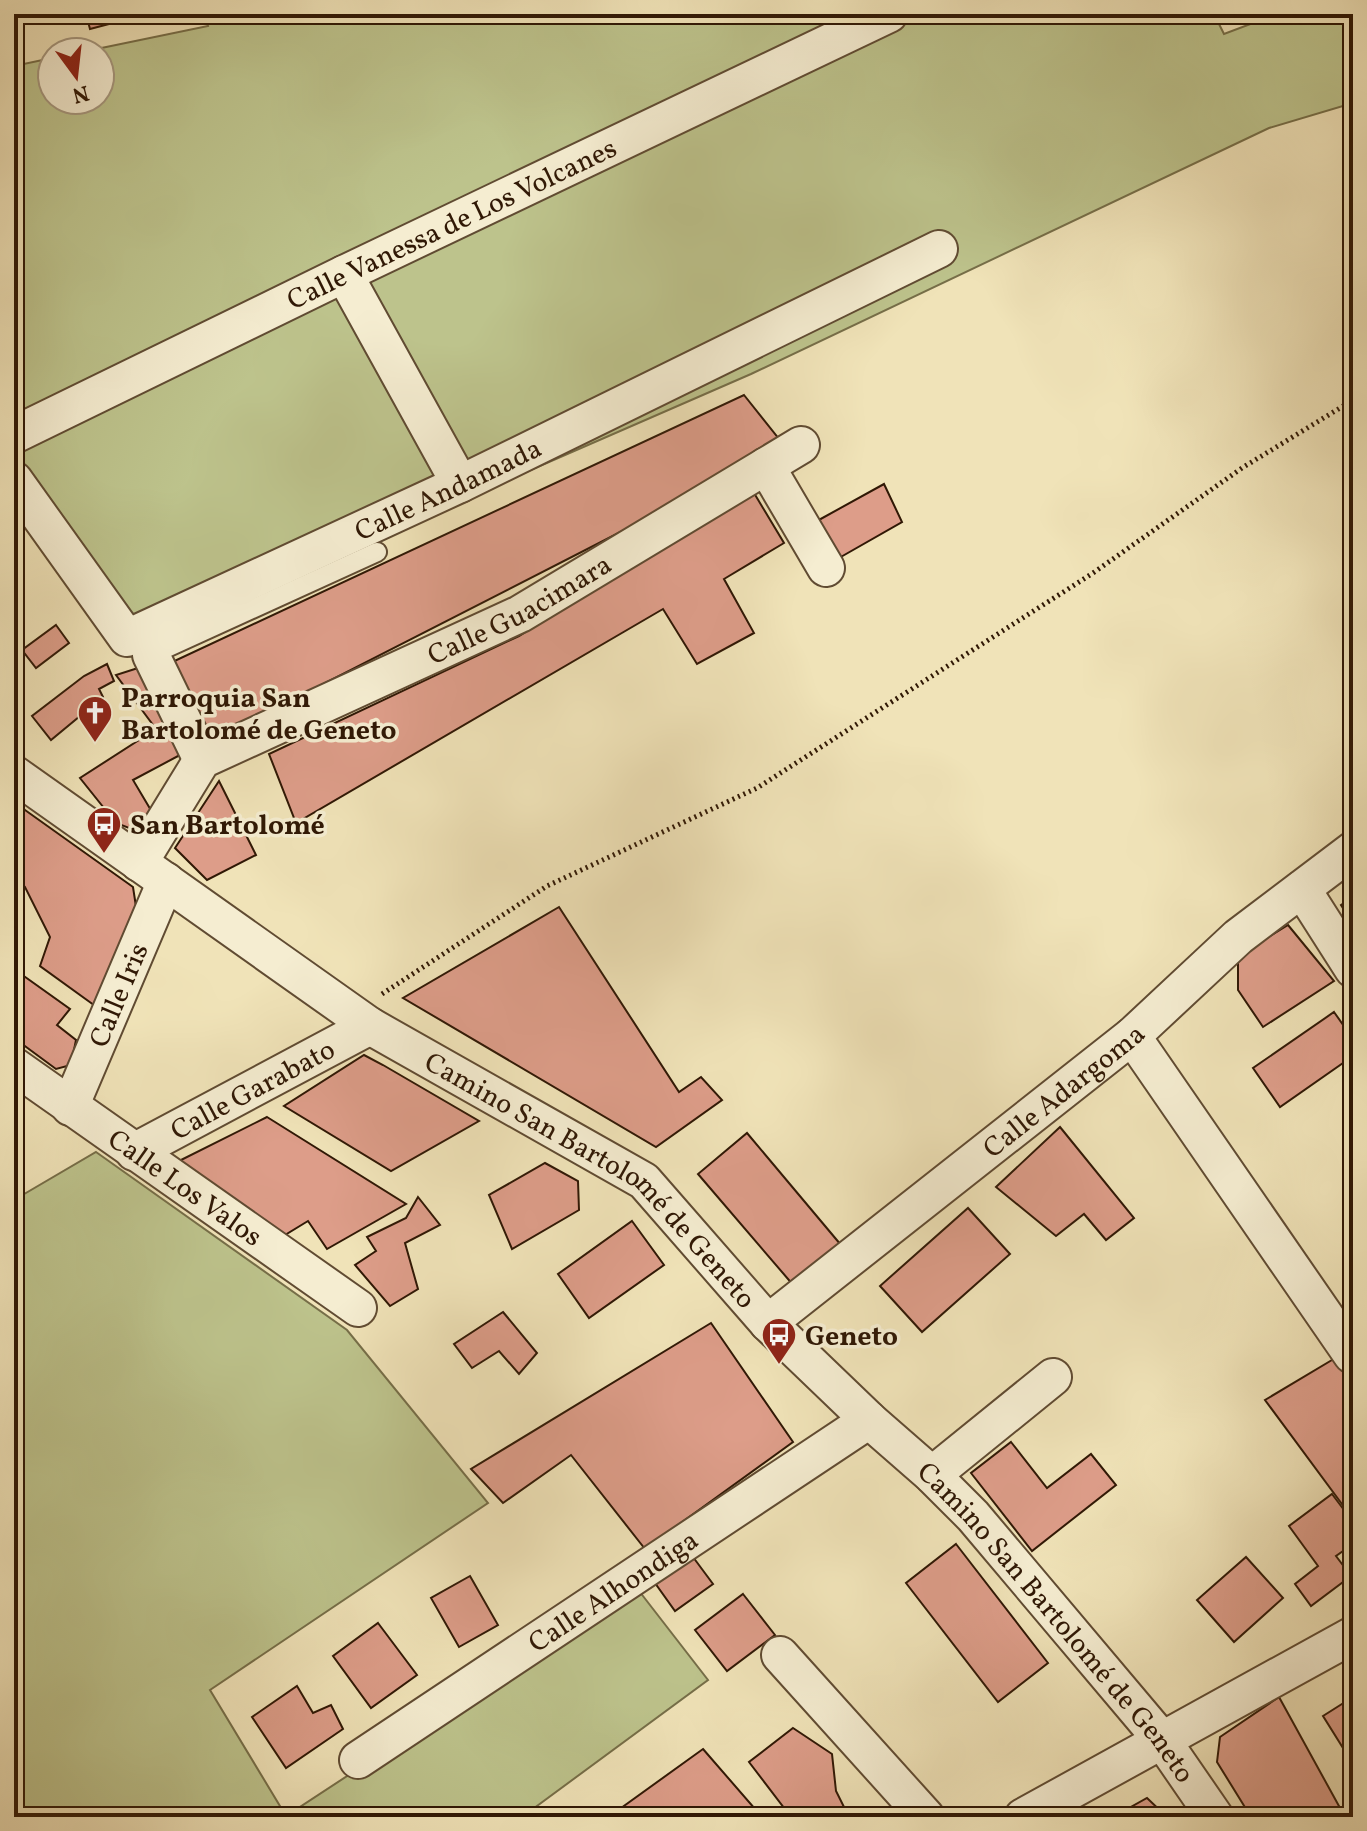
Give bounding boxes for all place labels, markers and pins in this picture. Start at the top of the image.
place label: Parroquia San Bartolomé de Geneto [121,680,397,751]
church icon: Parroquia San Bartolomé de Geneto [76,694,114,744]
bus stop icon: San Bartolomé [85,805,123,855]
place label: San Bartolomé [130,807,325,846]
bus stop icon: Geneto [760,1316,798,1366]
place label: Geneto [805,1318,898,1357]

